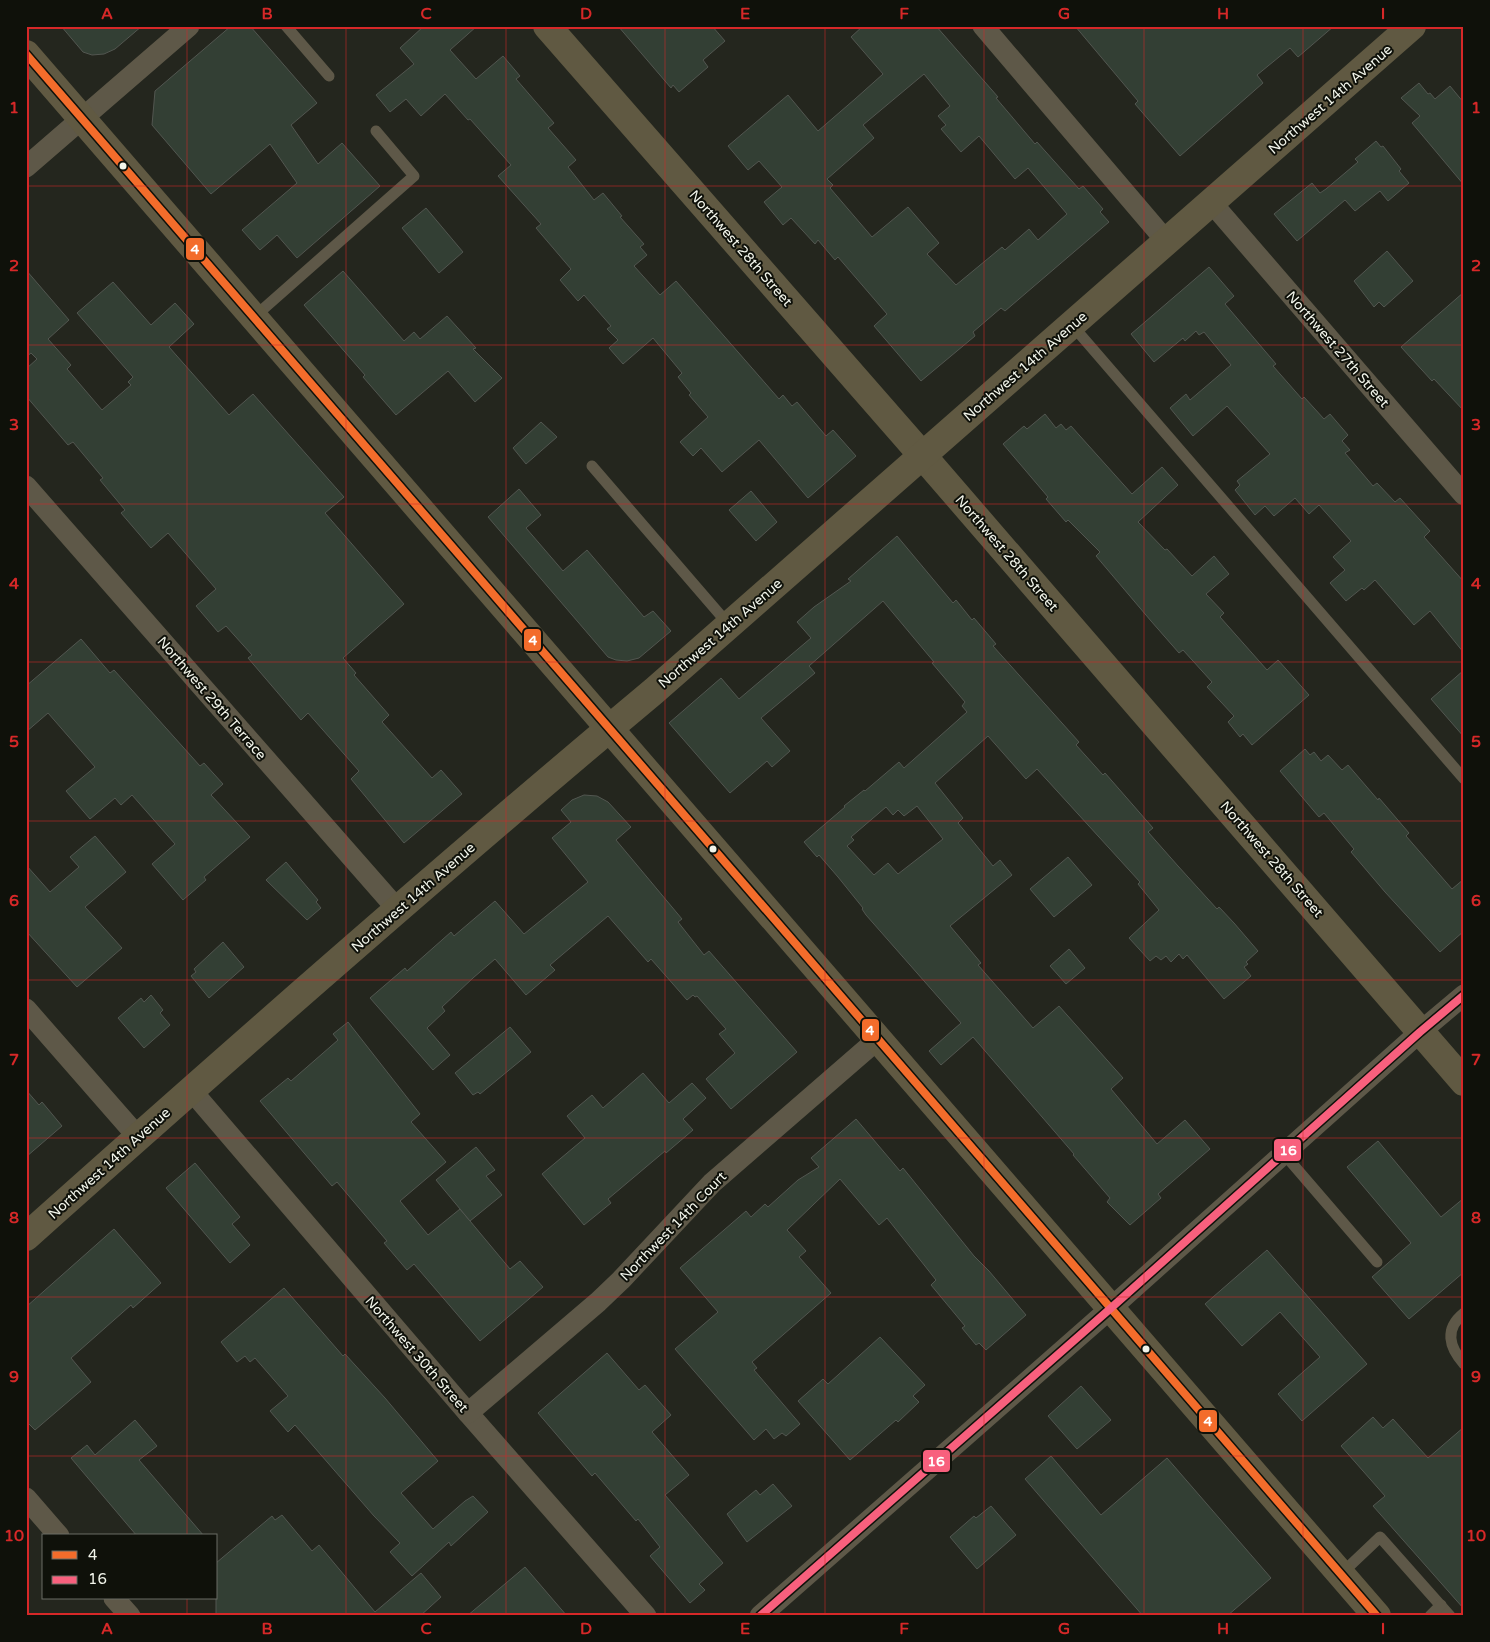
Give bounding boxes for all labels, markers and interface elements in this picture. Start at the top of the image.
text: A [101,4,113,24]
text: B [261,4,273,24]
text: C [420,4,432,24]
text: D [580,4,592,24]
text: E [740,4,750,24]
text: F [899,4,909,24]
text: G [1058,4,1070,24]
text: H [1217,4,1229,24]
text: I [1381,4,1385,24]
street label: Northwest 14th Avenue [1265,41,1396,158]
text: 1 [9,98,19,118]
text: 1 [1471,98,1481,118]
unlabelled marker [118,161,128,171]
street label: Northwest 28th Street [686,187,796,310]
line badge: 4 [185,237,205,261]
text: 4 [191,241,200,258]
text: 2 [9,256,19,276]
text: 2 [1471,256,1481,276]
street label: Northwest 27th Street [1283,288,1393,411]
street label: Northwest 14th Avenue [960,308,1091,425]
text: 3 [9,415,19,435]
text: 3 [1471,415,1481,435]
street label: Northwest 28th Street [952,492,1062,615]
text: 4 [9,574,19,594]
text: 4 [1471,574,1481,594]
street label: Northwest 14th Avenue [655,575,786,692]
line badge: 4 [523,628,542,652]
text: 4 [529,632,538,649]
street label: Northwest 29th Terrace [153,633,270,764]
text: 5 [9,732,19,752]
text: 5 [1471,732,1481,752]
street label: Northwest 28th Street [1217,798,1327,921]
street label: Northwest 14th Avenue [348,839,479,956]
unlabelled marker [708,844,718,854]
text: 6 [9,891,19,911]
text: 6 [1471,891,1481,911]
line badge: 4 [861,1018,880,1042]
text: 4 [866,1022,875,1039]
text: 7 [9,1050,19,1070]
text: 7 [1471,1050,1481,1070]
street label: Northwest 14th Avenue [45,1104,174,1223]
line badge: 16 [1273,1138,1302,1162]
text: 16 [1279,1142,1297,1159]
street label: Northwest 14th Court [617,1168,730,1285]
text: 8 [9,1208,19,1228]
text: 8 [1471,1208,1481,1228]
street label: Northwest 30th Street [362,1293,472,1416]
unlabelled marker [1141,1344,1151,1354]
text: 9 [9,1367,19,1387]
text: 9 [1471,1367,1481,1387]
line badge: 4 [1198,1409,1218,1433]
text: 4 [1204,1413,1213,1430]
line badge: 16 [922,1449,951,1473]
text: 16 [927,1453,945,1470]
text: 10 [4,1526,24,1546]
text: 10 [1466,1526,1486,1546]
legend [42,1534,218,1600]
text: 4 [88,1546,97,1564]
text: 16 [88,1570,107,1588]
text: A [101,1619,113,1639]
text: B [261,1619,273,1639]
text: C [420,1619,432,1639]
text: D [580,1619,592,1639]
text: E [740,1619,750,1639]
text: F [899,1619,909,1639]
text: G [1058,1619,1070,1639]
text: H [1217,1619,1229,1639]
text: I [1381,1619,1385,1639]

